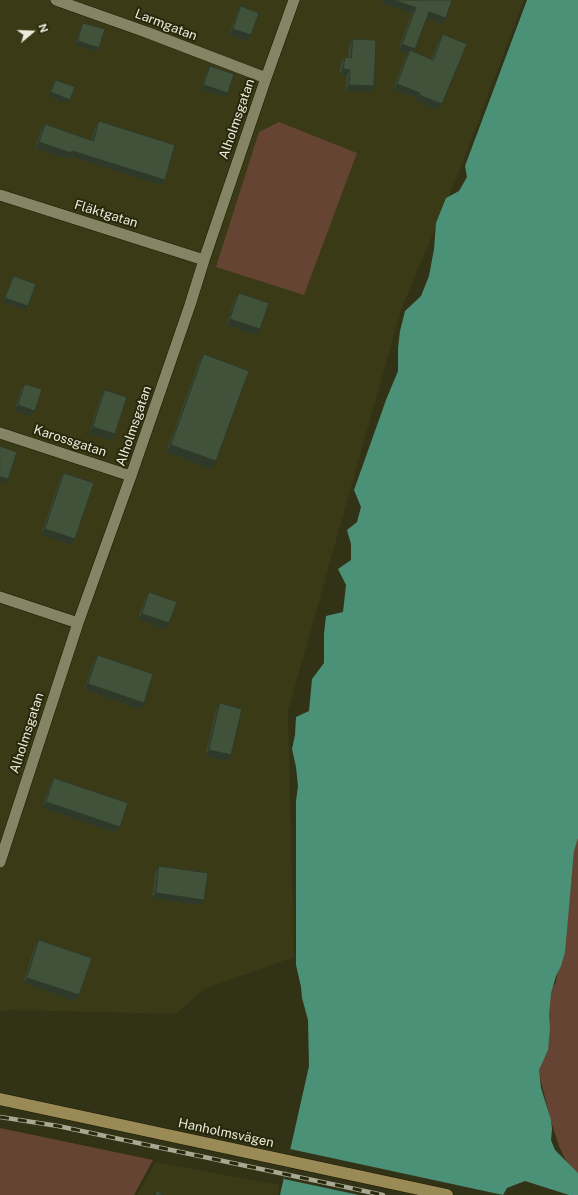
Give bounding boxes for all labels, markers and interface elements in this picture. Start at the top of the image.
street label: Larmgatan [133,6,199,44]
north arrow [12,12,52,52]
text: N [36,22,50,34]
street label: Alholmsgatan [216,77,258,161]
street label: Fläktgatan [72,197,140,231]
street label: Alholmsgatan [113,384,155,468]
street label: Karossgatan [32,422,108,460]
street label: Alholmsgatan [7,691,47,775]
street label: Hanholmsvägen [177,1115,275,1151]

